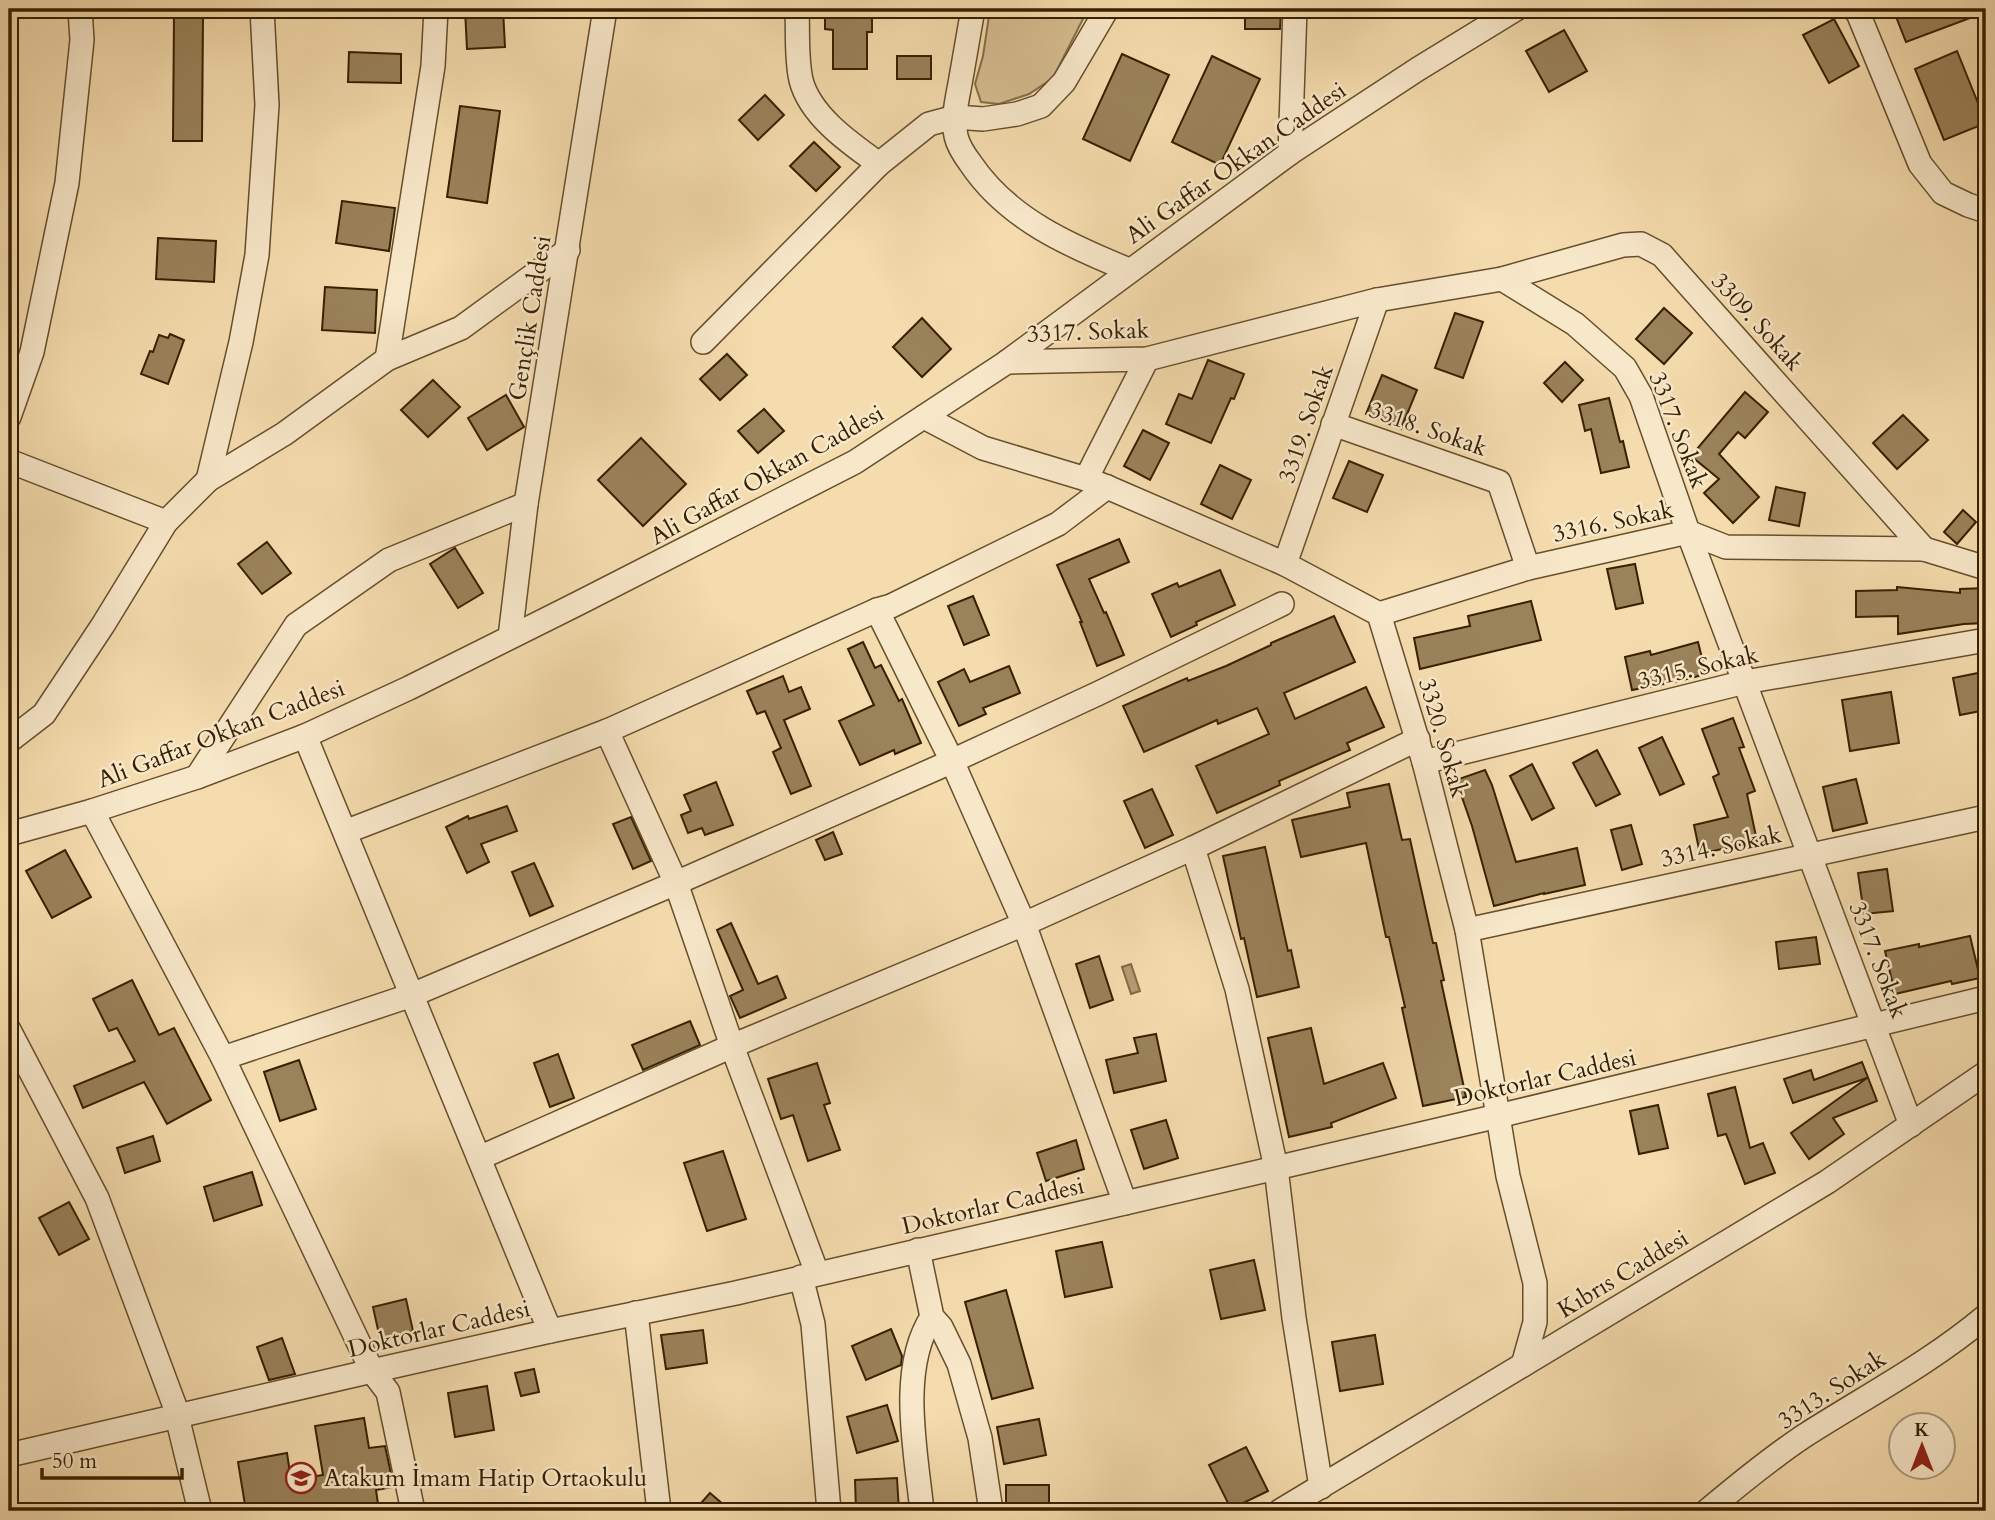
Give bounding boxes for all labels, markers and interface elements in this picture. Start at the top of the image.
street label: Ali Gaffar Okkan Caddesi [1119,74,1353,252]
street label: Gençlik Caddesi [501,233,559,403]
street label: 3309. Sokak [1704,265,1810,379]
street label: 3317. Sokak [1026,313,1150,351]
street label: 3319. Sokak [1270,360,1342,487]
street label: 3317. Sokak [1641,367,1715,493]
street label: 3318. Sokak [1365,393,1492,465]
street label: Ali Gaffar Okkan Caddesi [644,397,890,553]
street label: 3316. Sokak [1550,493,1677,551]
street label: 3315. Sokak [1634,638,1762,698]
street label: Ali Gaffar Okkan Caddesi [93,671,350,796]
street label: 3320. Sokak [1410,674,1476,802]
street label: 3314. Sokak [1658,818,1785,876]
street label: 3317. Sokak [1841,897,1915,1023]
street label: Doktorlar Caddesi [1451,1041,1640,1115]
street label: Doktorlar Caddesi [899,1169,1088,1243]
street label: Kıbrıs Caddesi [1551,1222,1695,1326]
street label: Doktorlar Caddesi [345,1292,534,1366]
street label: 3313. Sokak [1772,1343,1893,1437]
north arrow [1886,1412,1956,1482]
text: K [1914,1417,1930,1443]
scale bar [42,1436,182,1480]
text: 50 m [52,1447,97,1476]
school or university icon: Atakum İmam Hatip Ortaokulu [284,1461,318,1495]
place label: Atakum İmam Hatip Ortaokulu [324,1462,647,1495]

